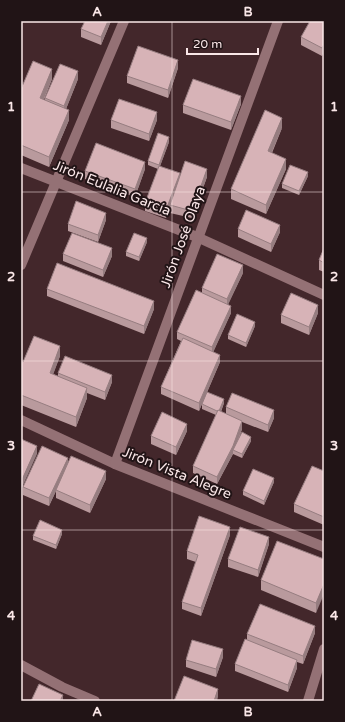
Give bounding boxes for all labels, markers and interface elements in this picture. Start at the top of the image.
text: A [92,4,102,20]
text: B [243,4,253,20]
scale bar [187,30,258,56]
text: 20 m [193,37,222,51]
text: 1 [7,99,15,115]
text: 1 [330,99,338,115]
street label: Jirón Eulalia García [51,157,173,219]
street label: Jirón José Olaya [157,184,209,290]
text: 2 [7,269,15,285]
text: 2 [330,269,338,285]
text: 3 [7,438,15,454]
text: 3 [330,438,338,454]
street label: Jirón Vista Alegre [120,443,234,503]
text: 4 [7,608,16,624]
text: 4 [330,608,339,624]
text: A [92,704,102,720]
text: B [243,704,253,720]

